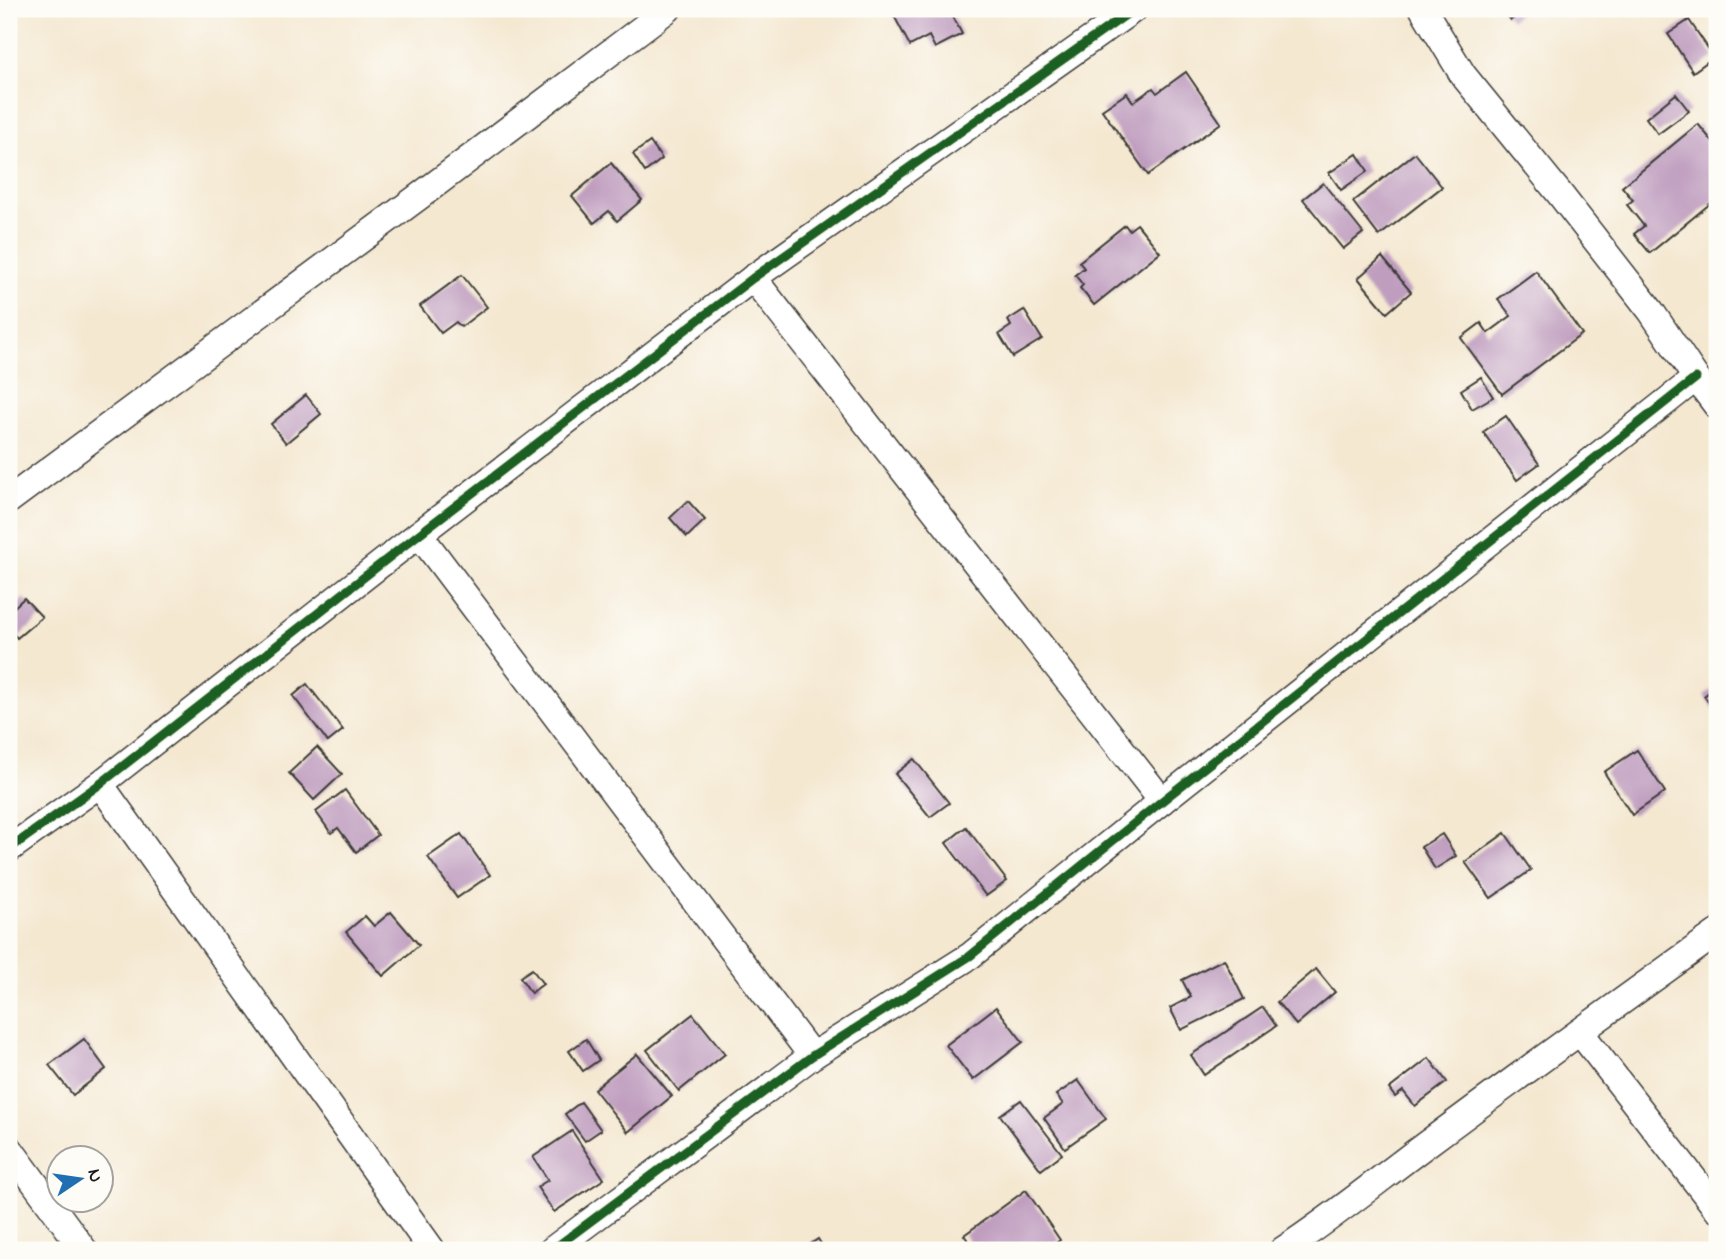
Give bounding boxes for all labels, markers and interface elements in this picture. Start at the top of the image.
north arrow [46,1144,116,1214]
text: N [80,1166,109,1185]

